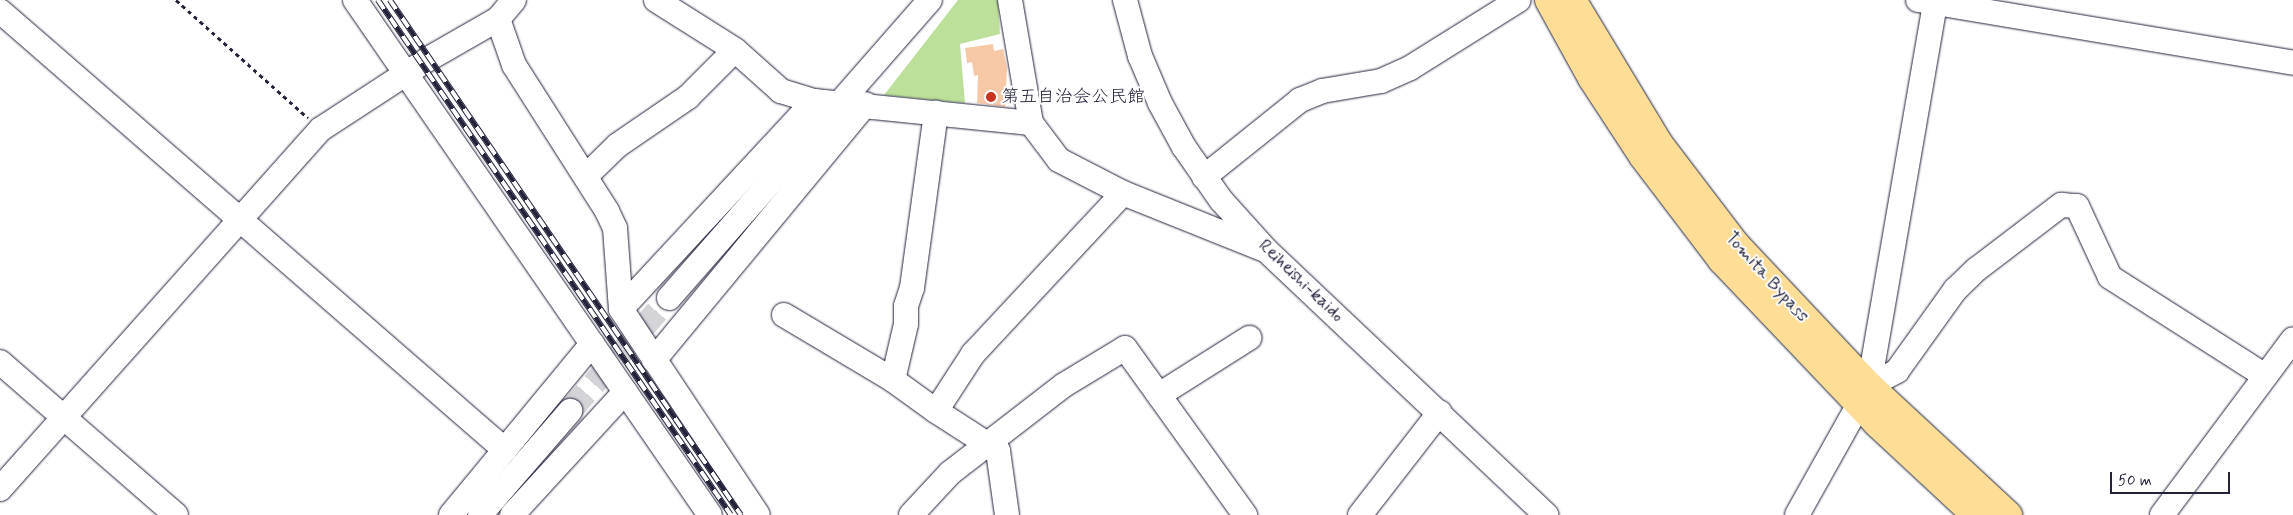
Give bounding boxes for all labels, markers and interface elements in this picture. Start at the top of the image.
place label: 第五自治会公民館 [1001,86,1145,108]
marker: 第五自治会公民館 [985,91,997,103]
street label: Tomita Bypass [1721,227,1813,327]
street label: Reiheishi-kaido [1254,235,1348,327]
scale bar [2113,462,2233,494]
text: 50 m [2118,471,2152,491]

